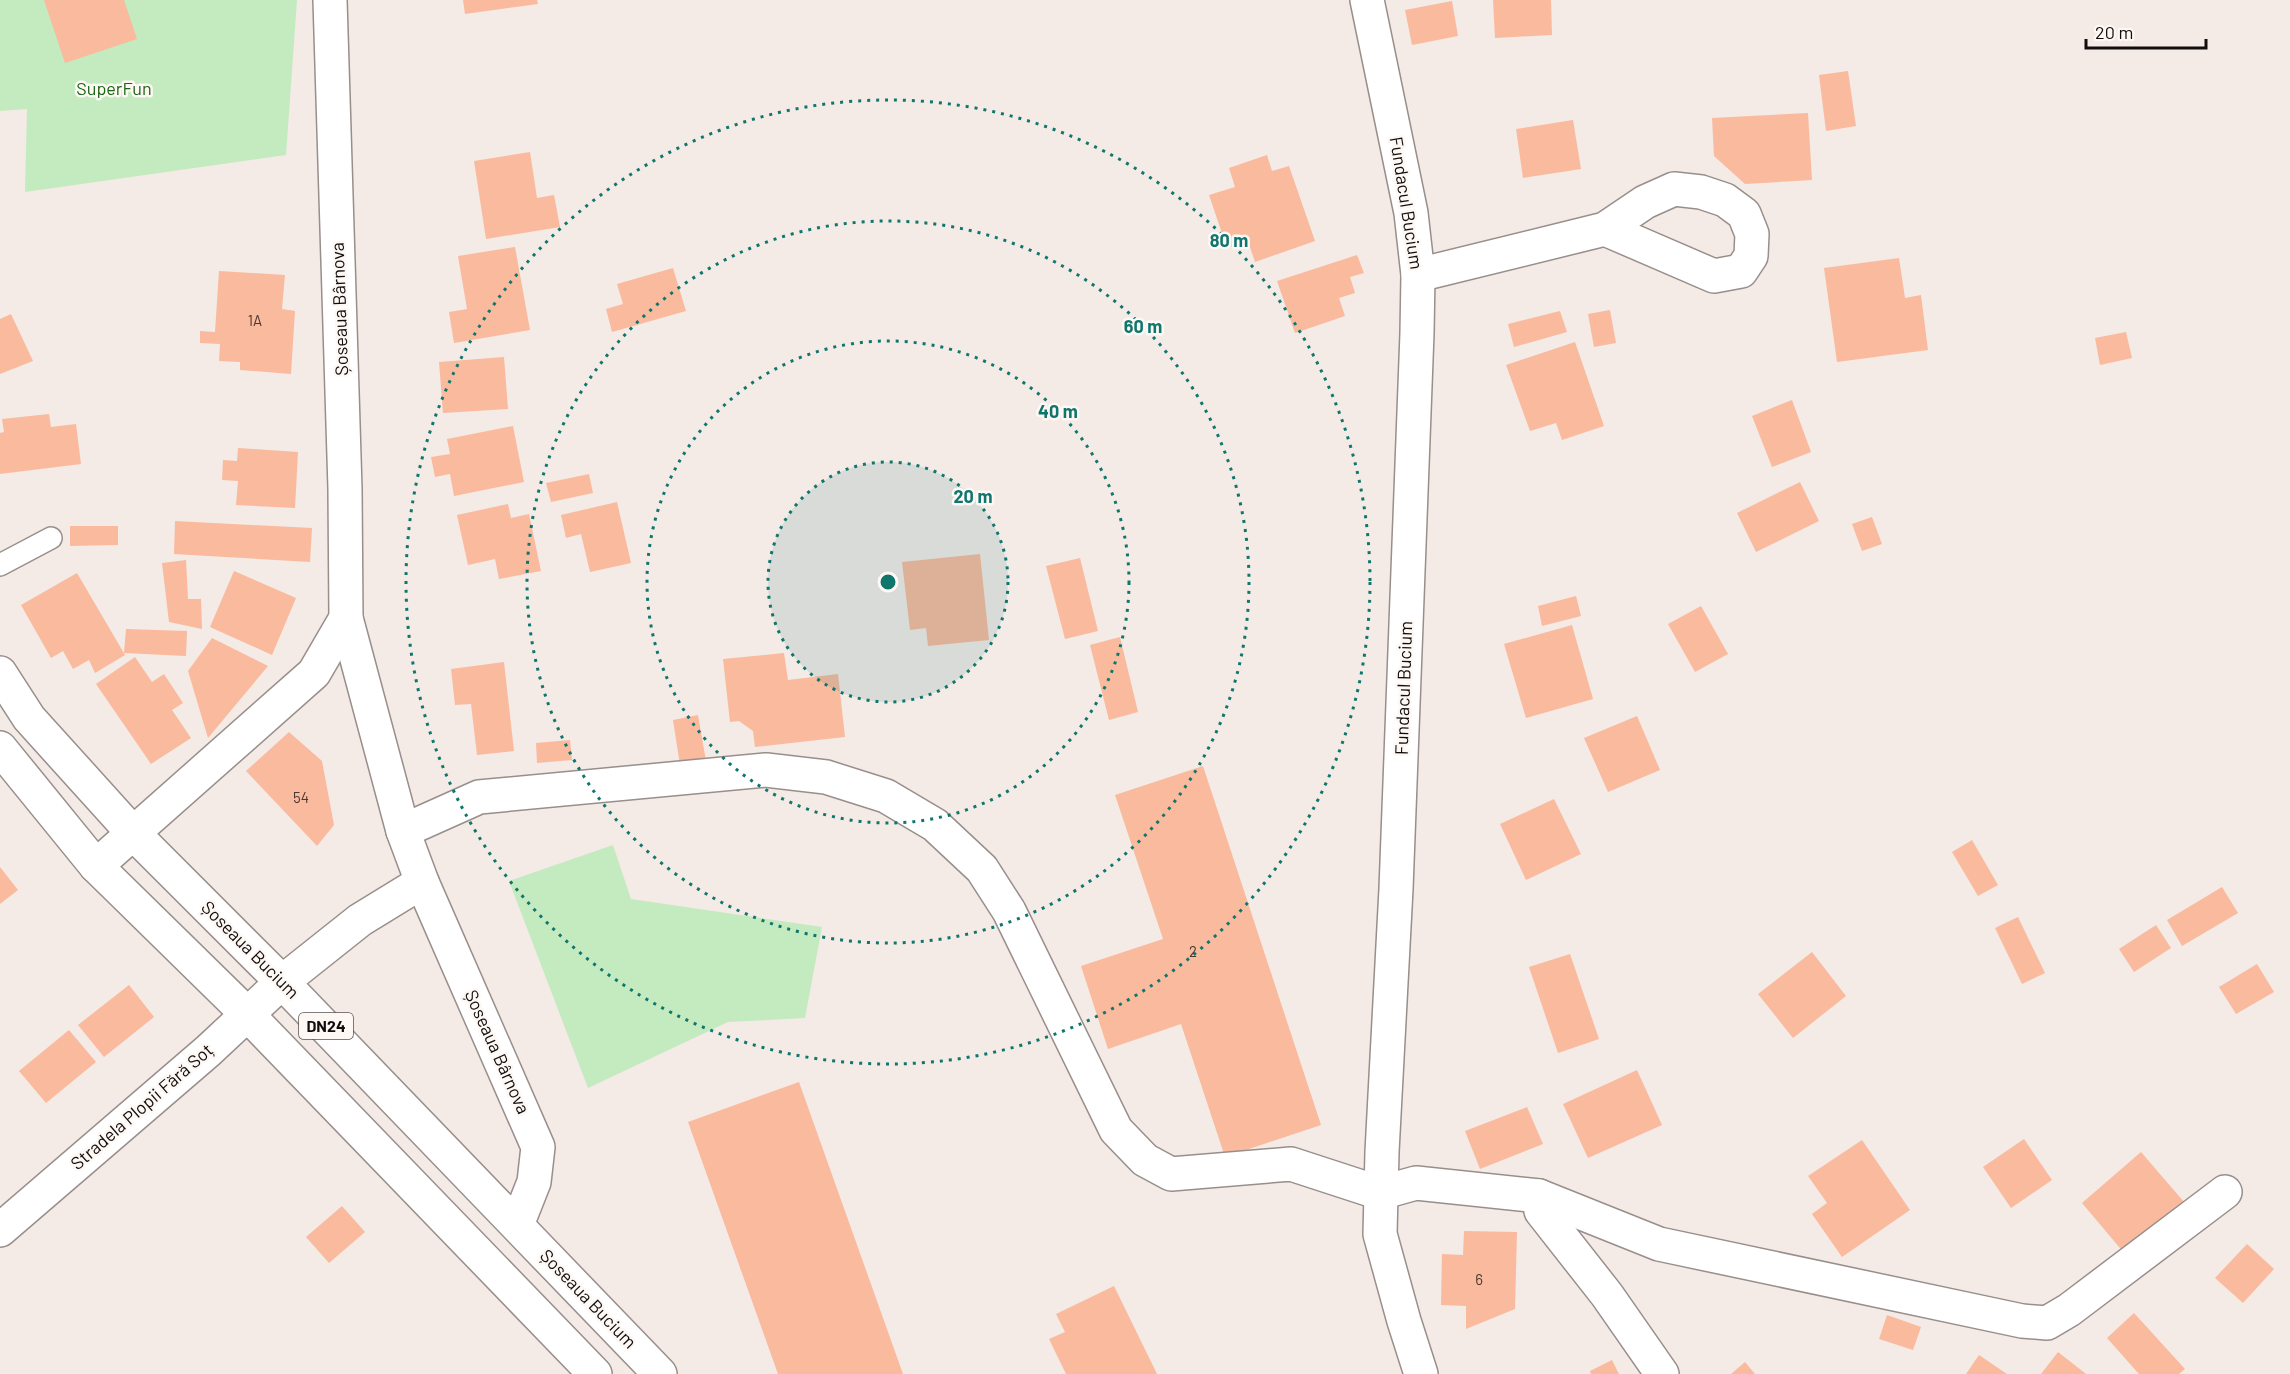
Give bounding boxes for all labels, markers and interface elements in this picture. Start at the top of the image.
scale bar [2086,12,2206,50]
text: 20 m [2095,21,2133,43]
park label: SuperFun [76,77,152,99]
street label: Fundacul Bucium [1386,135,1428,271]
text: 80 m [1210,229,1248,251]
street label: Șoseaua Bârnova [326,242,352,376]
house number: 1A [248,311,262,329]
text: 60 m [1124,315,1162,337]
text: 40 m [1038,400,1078,422]
text: 20 m [954,485,992,507]
centre of rings [878,572,898,592]
street label: Fundacul Bucium [1390,621,1416,755]
house number: 54 [293,788,309,806]
street label: Șoseaua Bucium [197,896,304,1003]
house number: 2 [1189,942,1197,960]
street label: Șoseaua Bârnova [461,986,535,1117]
road number: DN24 [299,1013,353,1039]
street label: Stradela Plopii Fără Soț [66,1038,217,1174]
street label: Șoseaua Bucium [536,1244,642,1352]
house number: 6 [1475,1270,1483,1288]

